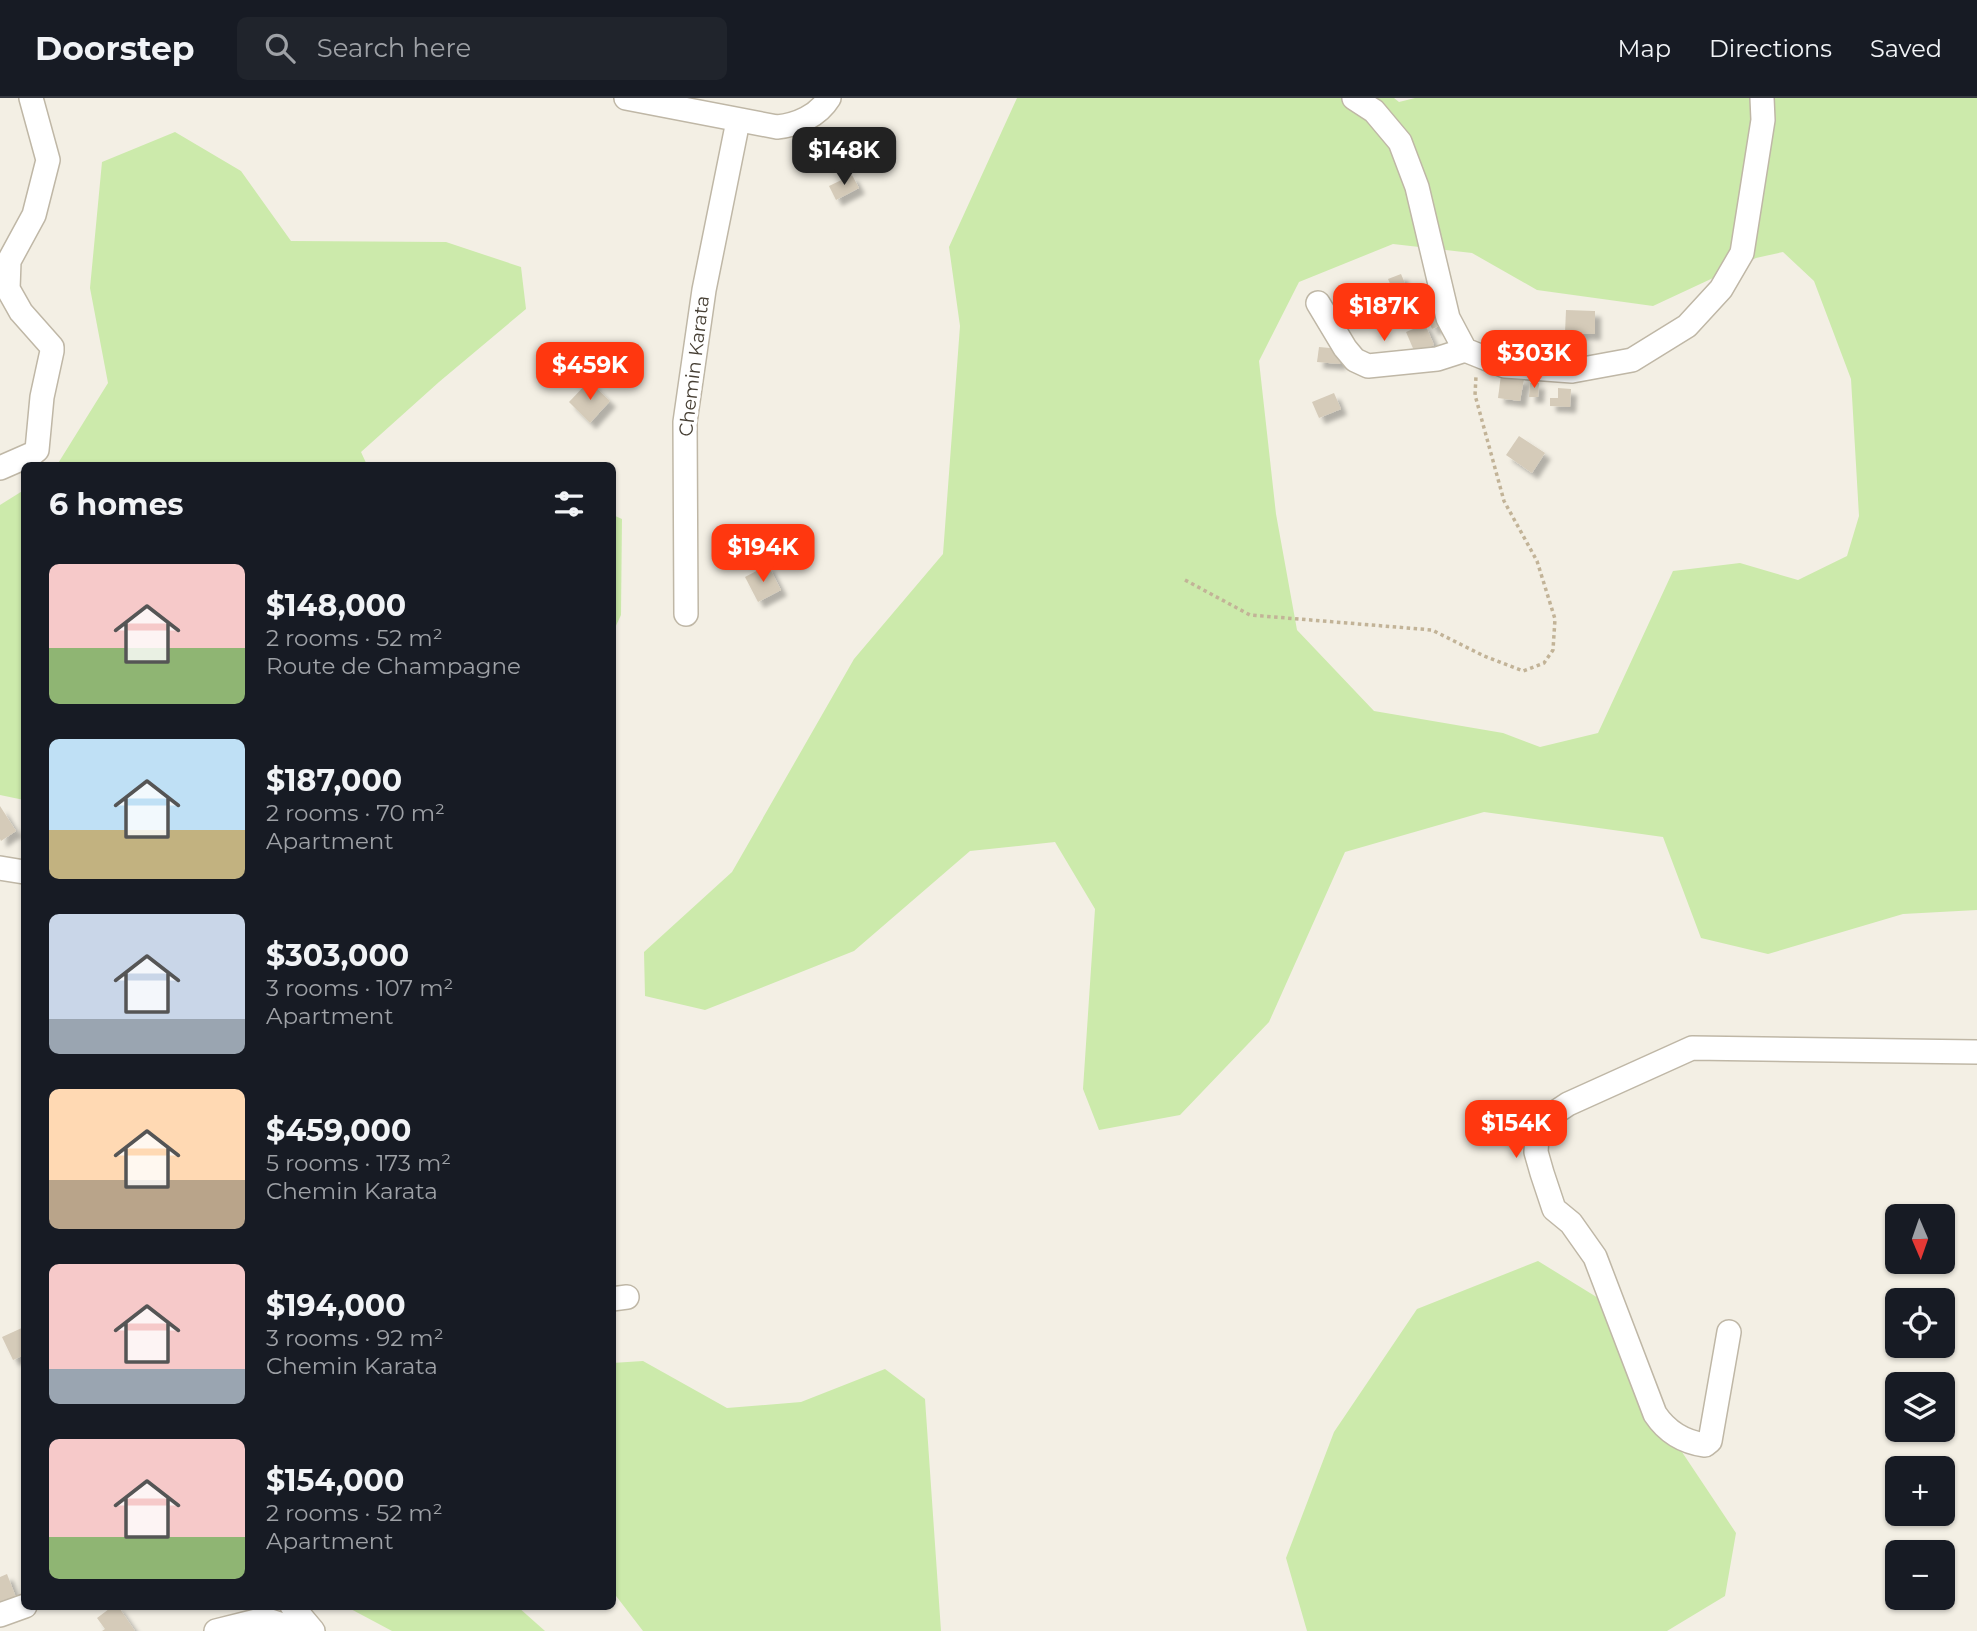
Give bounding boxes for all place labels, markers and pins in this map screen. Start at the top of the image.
pin: $148K [795,127,893,187]
pin: $187K [1335,284,1433,343]
pin: $303K [1485,330,1583,390]
pin: $459K [541,342,639,402]
pin: $194K [714,524,812,584]
pin: $154K [1467,1100,1565,1160]

